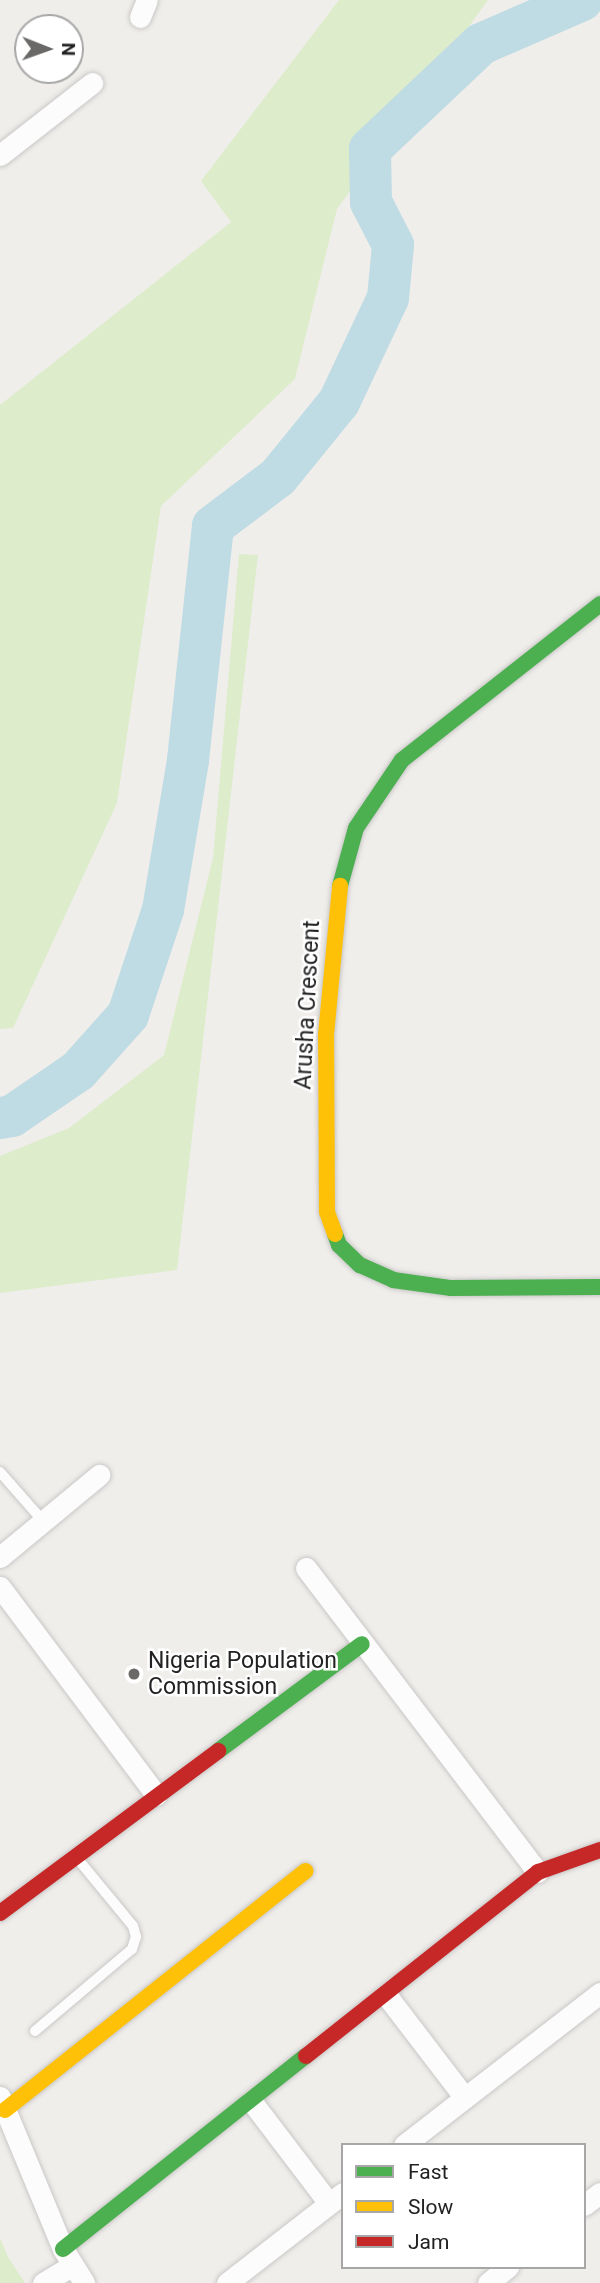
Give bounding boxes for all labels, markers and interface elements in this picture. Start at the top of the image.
north arrow [14,14,84,84]
text: N [57,42,80,56]
street label: Arusha Crescent [290,920,326,1090]
place label: Nigeria Population Commission [148,1647,337,1701]
marker: Nigeria Population Commission [126,1666,142,1682]
legend [341,2143,586,2269]
text: Fast [408,2160,448,2184]
text: Slow [408,2195,453,2219]
text: Jam [408,2230,449,2254]

